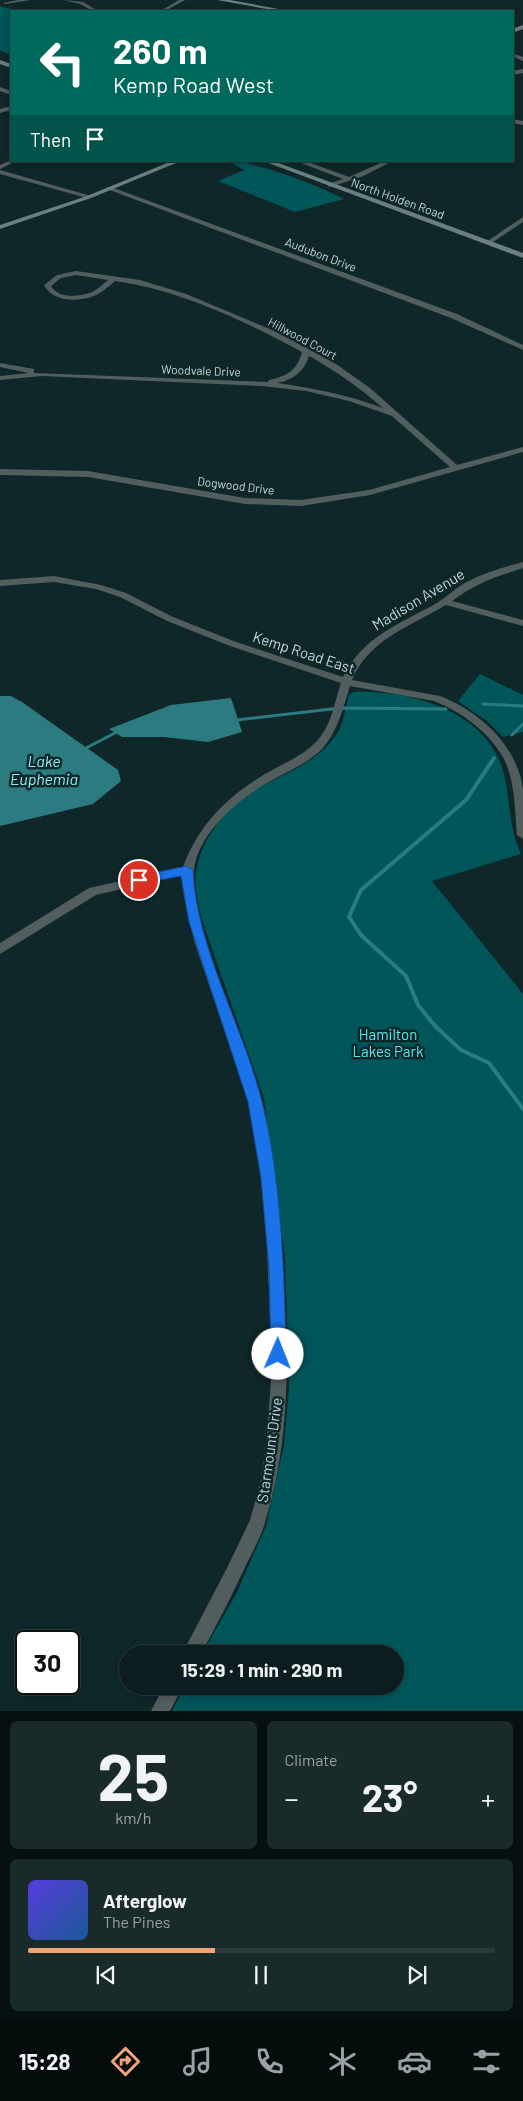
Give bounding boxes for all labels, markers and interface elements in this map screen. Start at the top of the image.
text: 260 m [113,29,208,71]
icon: left [30,30,95,95]
text: Kemp Road West [113,71,274,97]
icon: arrive [81,125,109,153]
text: Then [30,128,71,151]
street label: North Holden Road [350,175,446,221]
street label: Audubon Drive [283,234,359,274]
street label: Hillwood Court [266,314,340,362]
street label: Woodvale Drive [161,362,241,378]
street label: Dogwood Drive [197,473,275,497]
street label: Madison Avenue [369,564,467,634]
street label: Kemp Road East [251,627,357,677]
water label: Lake Euphemia [10,751,78,788]
pin [118,859,160,901]
icon: arrive [125,866,153,894]
park label: Hamilton Lakes Park [353,1025,424,1060]
position arrow [251,1327,303,1379]
street label: Starmount Drive [253,1396,285,1504]
speed limit sign: 30 [15,1630,80,1695]
text: 15:29 · 1 min · 290 m [181,1658,342,1681]
text: 25 [98,1736,169,1814]
text: Climate [285,1750,337,1769]
text: 23° [362,1774,418,1820]
text: − [285,1781,299,1815]
text: + [481,1781,495,1815]
text: km/h [115,1808,151,1827]
text: Afterglow [103,1889,187,1912]
text: The Pines [103,1912,171,1931]
icon: previous [92,1961,120,1989]
icon: pause [247,1961,275,1989]
icon: next [403,1961,431,1989]
icon: directions [108,2044,143,2079]
icon: music [180,2044,215,2079]
icon: phone [252,2044,287,2079]
icon: climate [325,2044,360,2079]
icon: car [397,2044,432,2079]
icon: filters [469,2044,504,2079]
text: 15:28 [19,2048,71,2074]

